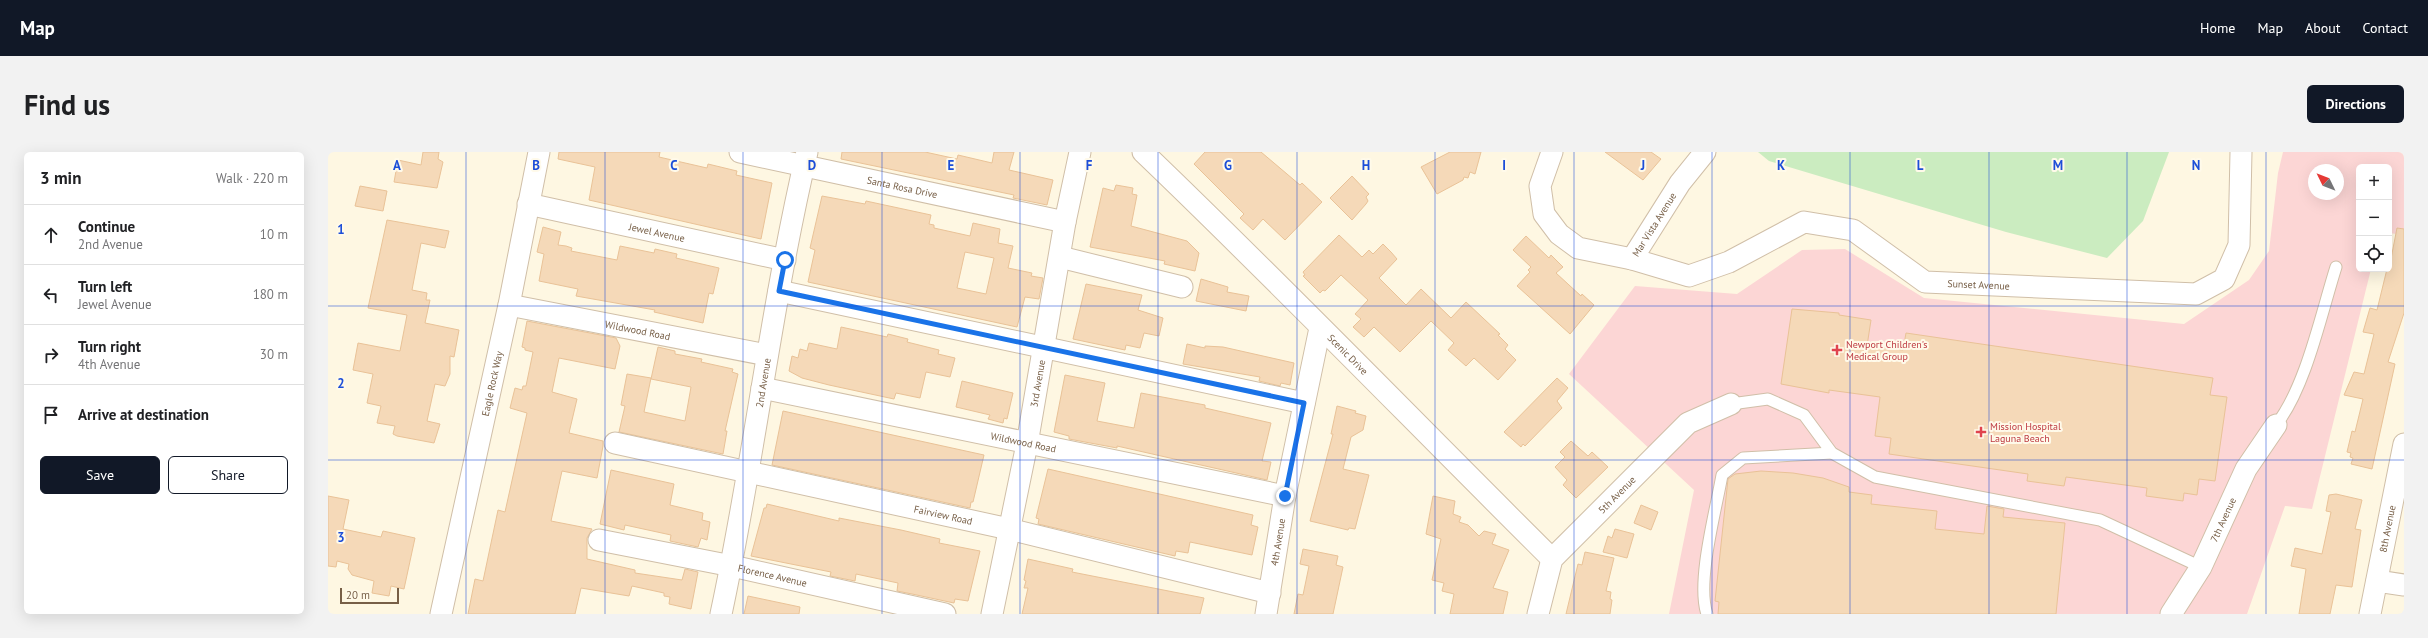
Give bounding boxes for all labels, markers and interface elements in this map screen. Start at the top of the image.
text: Map [20,16,55,40]
text: Home [2200,19,2235,37]
text: Map [2257,19,2283,37]
text: About [2305,19,2341,37]
text: Contact [2363,19,2408,37]
button: Directions [2307,85,2404,123]
text: Find us [24,86,110,123]
text: A [393,157,401,174]
text: B [532,157,540,174]
text: C [670,157,678,174]
text: D [808,157,816,174]
text: E [948,157,955,174]
text: F [1086,157,1093,174]
text: G [1224,157,1232,174]
text: H [1362,157,1370,174]
text: I [1502,157,1506,174]
text: J [1640,157,1645,174]
text: K [1777,157,1785,174]
text: L [1917,157,1924,174]
text: M [2053,157,2063,174]
text: N [2192,157,2200,174]
north arrow [2308,164,2344,200]
map controls [2356,164,2392,272]
button: + [2356,164,2392,200]
text: 3 min [40,167,81,189]
text: Walk · 220 m [216,170,288,187]
street label: Santa Rosa Drive [866,173,939,201]
street label: Mar Vista Avenue [1629,190,1679,259]
button: − [2356,200,2392,236]
text: Continue [78,217,135,236]
street label: Jewel Avenue [627,219,686,245]
text: 1 [337,221,345,238]
icon: ahead [40,224,62,246]
text: 10 m [260,226,288,243]
text: 2nd Avenue [78,236,143,253]
button: locate [2356,236,2392,272]
route start [776,251,794,269]
street label: Sunset Avenue [1947,276,2010,292]
text: Turn left [78,277,132,296]
icon: left [40,284,62,306]
text: 180 m [253,286,288,303]
text: Jewel Avenue [78,296,152,313]
street label: Wildwood Road [604,317,672,343]
street label: Scenic Drive [1325,331,1371,377]
text: Turn right [78,337,141,356]
place label: Newport Children's Medical Group [1846,338,1927,363]
icon: right [40,344,62,366]
marker: Newport Children's Medical Group [1831,344,1843,356]
text: 30 m [260,346,288,363]
street label: Eagle Rock Way [478,349,505,417]
text: 4th Avenue [78,356,140,373]
street label: 2nd Avenue [752,357,773,409]
street label: 3rd Avenue [1027,359,1048,408]
text: 2 [337,375,345,392]
icon: arrive [40,404,62,426]
text: Arrive at destination [78,405,209,424]
place label: Mission Hospital Laguna Beach [1990,420,2061,445]
marker: Mission Hospital Laguna Beach [1975,426,1987,438]
street label: Wildwood Road [990,429,1057,455]
button: Save [40,456,160,494]
button: Share [168,456,288,494]
street label: 5th Avenue [1595,473,1638,516]
route end [1276,487,1294,505]
street label: 7th Avenue [2207,495,2239,544]
street label: Fairview Road [913,502,974,527]
street label: 8th Avenue [2376,504,2398,553]
street label: 4th Avenue [1267,517,1288,567]
text: 3 [337,529,345,546]
street label: Florence Avenue [737,561,808,589]
scale bar [340,586,399,605]
text: 20 m [346,588,370,602]

